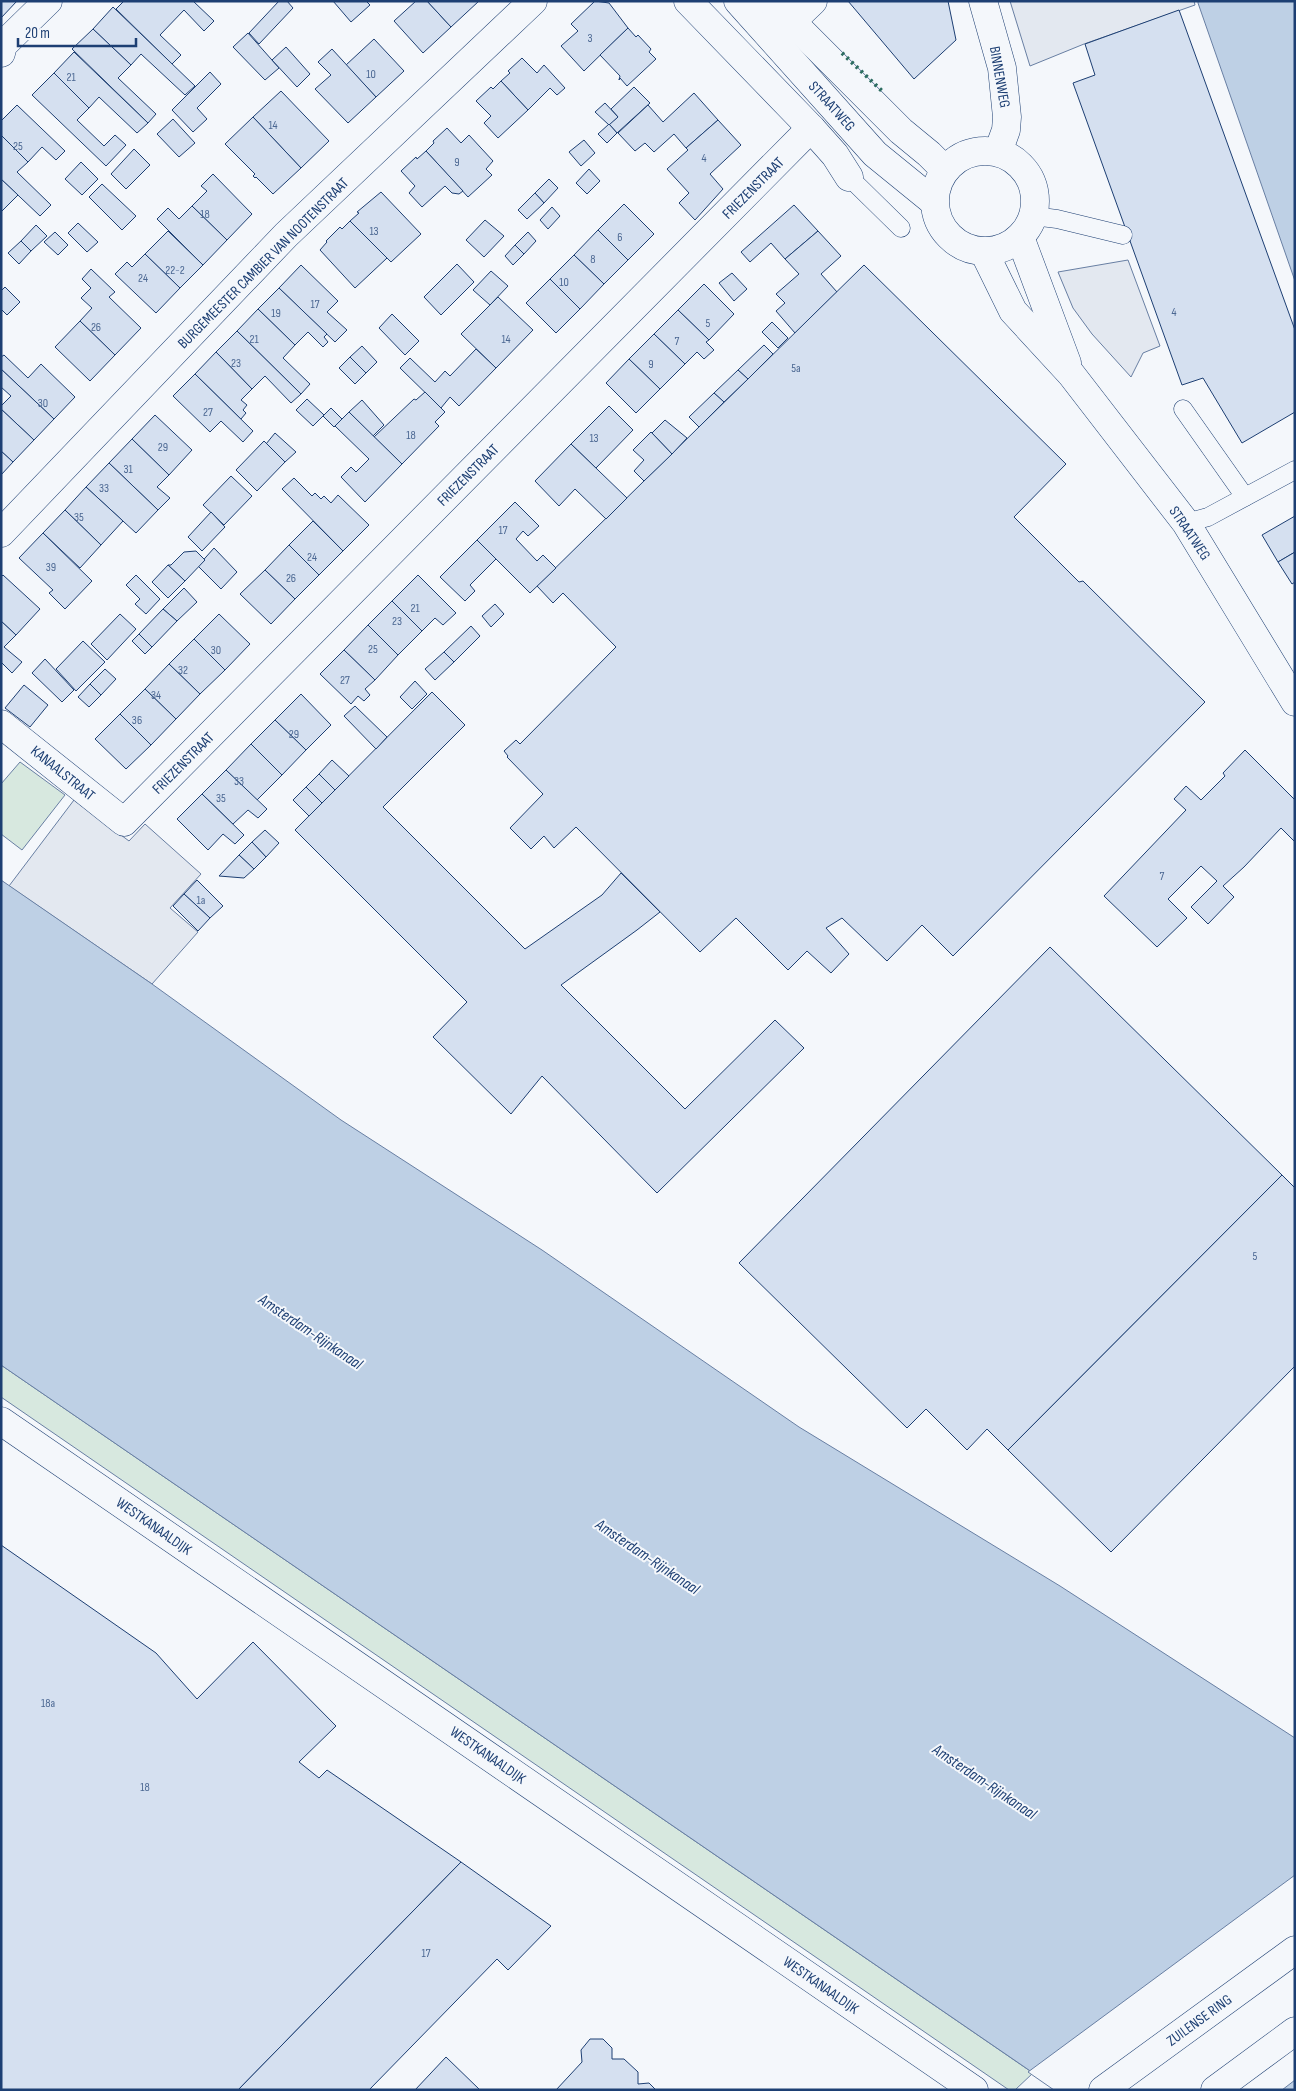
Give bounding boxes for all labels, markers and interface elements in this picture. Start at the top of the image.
scale bar [18,15,135,47]
text: 20 m [25,24,50,43]
house number: 3 [587,31,593,46]
street label: BINNENWEG [985,45,1014,109]
house number: 10 [366,67,376,82]
house number: 21 [66,70,76,85]
street label: STRAATWEG [804,77,859,135]
house number: 14 [268,118,278,133]
house number: 25 [13,139,23,154]
house number: 4 [701,151,707,166]
street label: FRIEZENSTRAAT [718,153,788,223]
house number: 9 [454,155,460,170]
street label: BURGEMEESTER CAMBIER VAN NOOTENSTRAAT [174,174,353,353]
house number: 18 [200,207,210,222]
house number: 13 [369,224,379,239]
house number: 6 [617,230,623,245]
house number: 8 [590,252,596,267]
house number: 22-2 [165,263,185,278]
house number: 24 [138,271,148,286]
house number: 10 [559,275,569,290]
house number: 17 [311,297,320,312]
house number: 4 [1171,305,1177,320]
house number: 19 [271,306,281,321]
house number: 5 [706,316,711,331]
house number: 26 [91,320,101,335]
house number: 21 [249,332,259,347]
house number: 14 [501,332,511,347]
house number: 7 [675,334,680,349]
house number: 23 [231,356,241,371]
house number: 9 [648,357,654,372]
house number: 5a [791,361,801,376]
house number: 30 [38,396,48,411]
house number: 27 [203,405,213,420]
house number: 18 [406,428,416,443]
house number: 13 [589,431,599,446]
house number: 29 [158,440,168,455]
street label: FRIEZENSTRAAT [433,440,503,510]
house number: 31 [123,462,133,477]
house number: 33 [99,481,109,496]
street label: STRAATWEG [1165,503,1215,564]
house number: 35 [74,510,84,525]
house number: 17 [499,523,508,538]
house number: 24 [307,550,317,565]
house number: 39 [46,560,56,575]
house number: 26 [286,571,296,586]
house number: 21 [410,601,420,616]
house number: 23 [392,614,402,629]
house number: 25 [368,642,378,657]
house number: 30 [211,643,221,658]
house number: 32 [178,663,188,678]
house number: 27 [340,673,350,688]
house number: 34 [151,688,161,703]
house number: 36 [132,713,142,728]
house number: 29 [289,727,299,742]
street label: FRIEZENSTRAAT [148,728,218,798]
street label: KANAALSTRAAT [27,742,99,805]
house number: 33 [234,774,244,789]
house number: 35 [216,791,226,806]
house number: 7 [1160,869,1165,884]
house number: 1a [197,893,206,908]
house number: 5 [1253,1249,1258,1264]
water label: Amsterdam-Rijnkanaal [254,1290,367,1375]
street label: WESTKANAALDIJK [112,1493,195,1560]
water label: Amsterdam-Rijnkanaal [591,1515,704,1600]
house number: 18a [41,1696,55,1711]
street label: WESTKANAALDIJK [446,1722,529,1789]
water label: Amsterdam-Rijnkanaal [928,1740,1041,1825]
house number: 18 [140,1780,150,1795]
house number: 17 [422,1946,431,1961]
street label: WESTKANAALDIJK [779,1952,862,2019]
street label: ZUILENSE RING [1163,1990,1236,2050]

